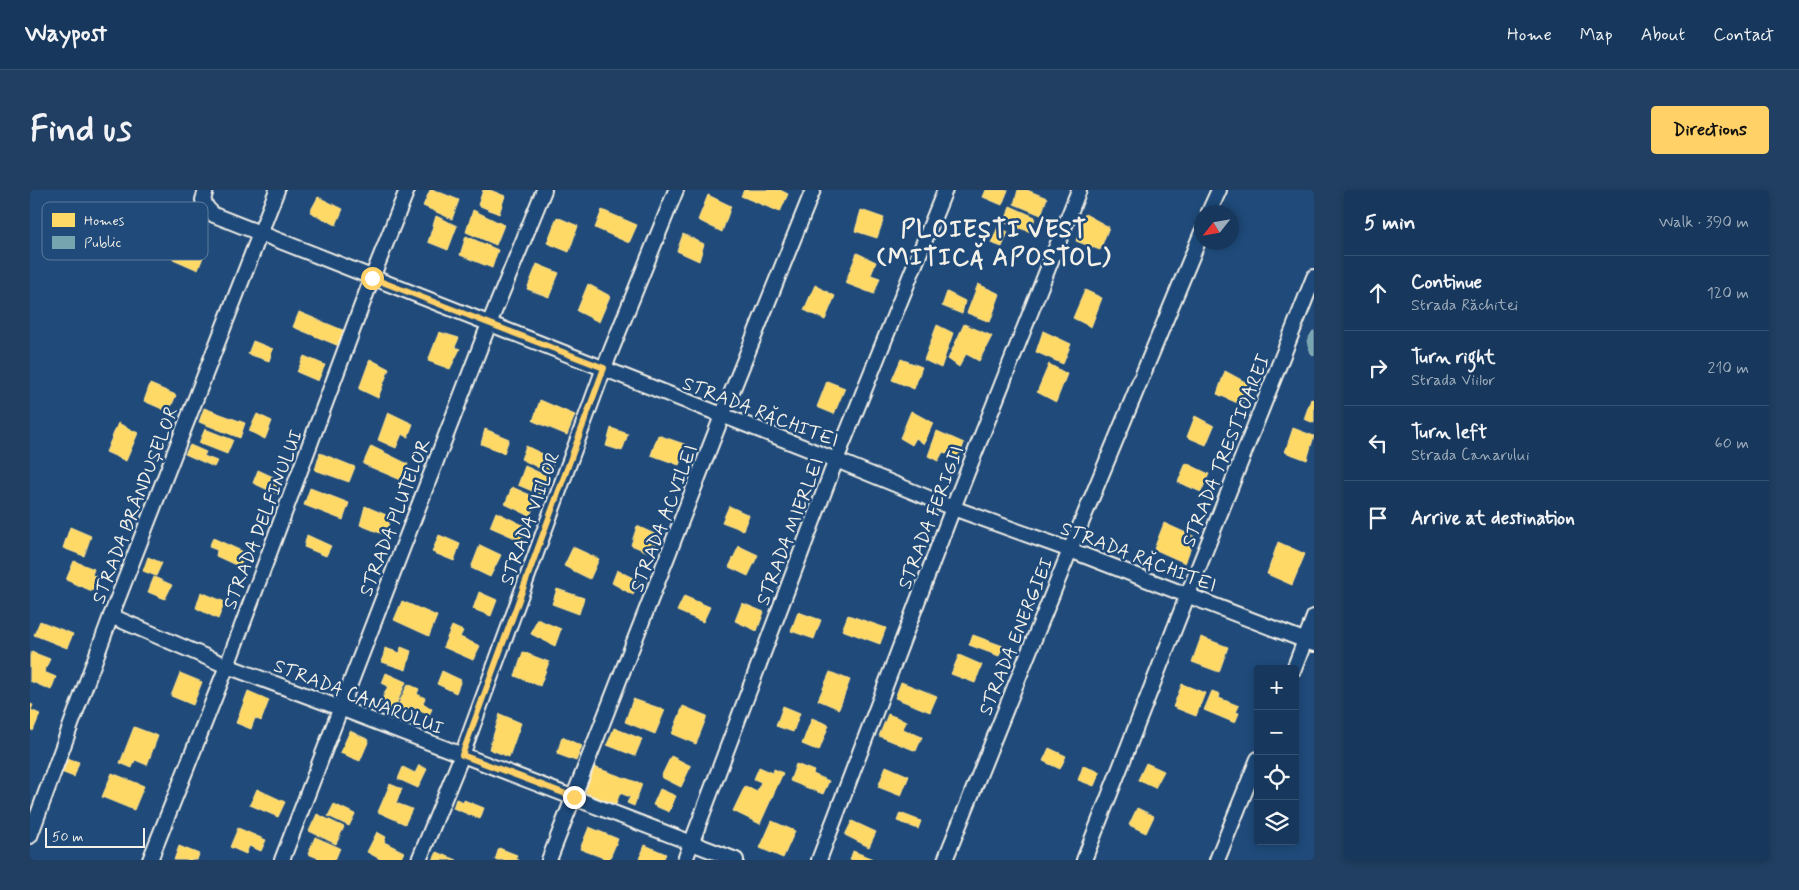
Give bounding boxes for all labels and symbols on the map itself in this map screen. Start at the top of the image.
legend [42,202,208,260]
north arrow [1194,205,1239,250]
text: Homes [84,212,125,230]
district label: PLOIEȘTI VEST (MITICĂ APOSTOL) [876,215,1112,274]
text: Public [84,234,121,252]
route start [361,267,384,290]
street label: STRADA TRESTIOAREI [1176,351,1276,551]
street label: STRADA RĂCHITEI [679,371,842,454]
street label: STRADA BRÂNDUȘELOR [86,404,184,607]
street label: STRADA DELFINULUI [218,426,309,613]
street label: STRADA PLUTELOR [354,435,437,600]
street label: STRADA ACVILEI [625,441,704,596]
street label: STRADA FERIGII [893,442,970,593]
street label: STRADA VIILOR [495,448,566,589]
street label: STRADA MIERLEI [751,454,830,609]
street label: STRADA RĂCHITEI [1057,516,1220,599]
street label: STRADA ENERGIEI [973,554,1059,719]
street label: STRADA CANARULUI [270,653,447,741]
route end [563,786,586,809]
scale bar [45,825,145,848]

